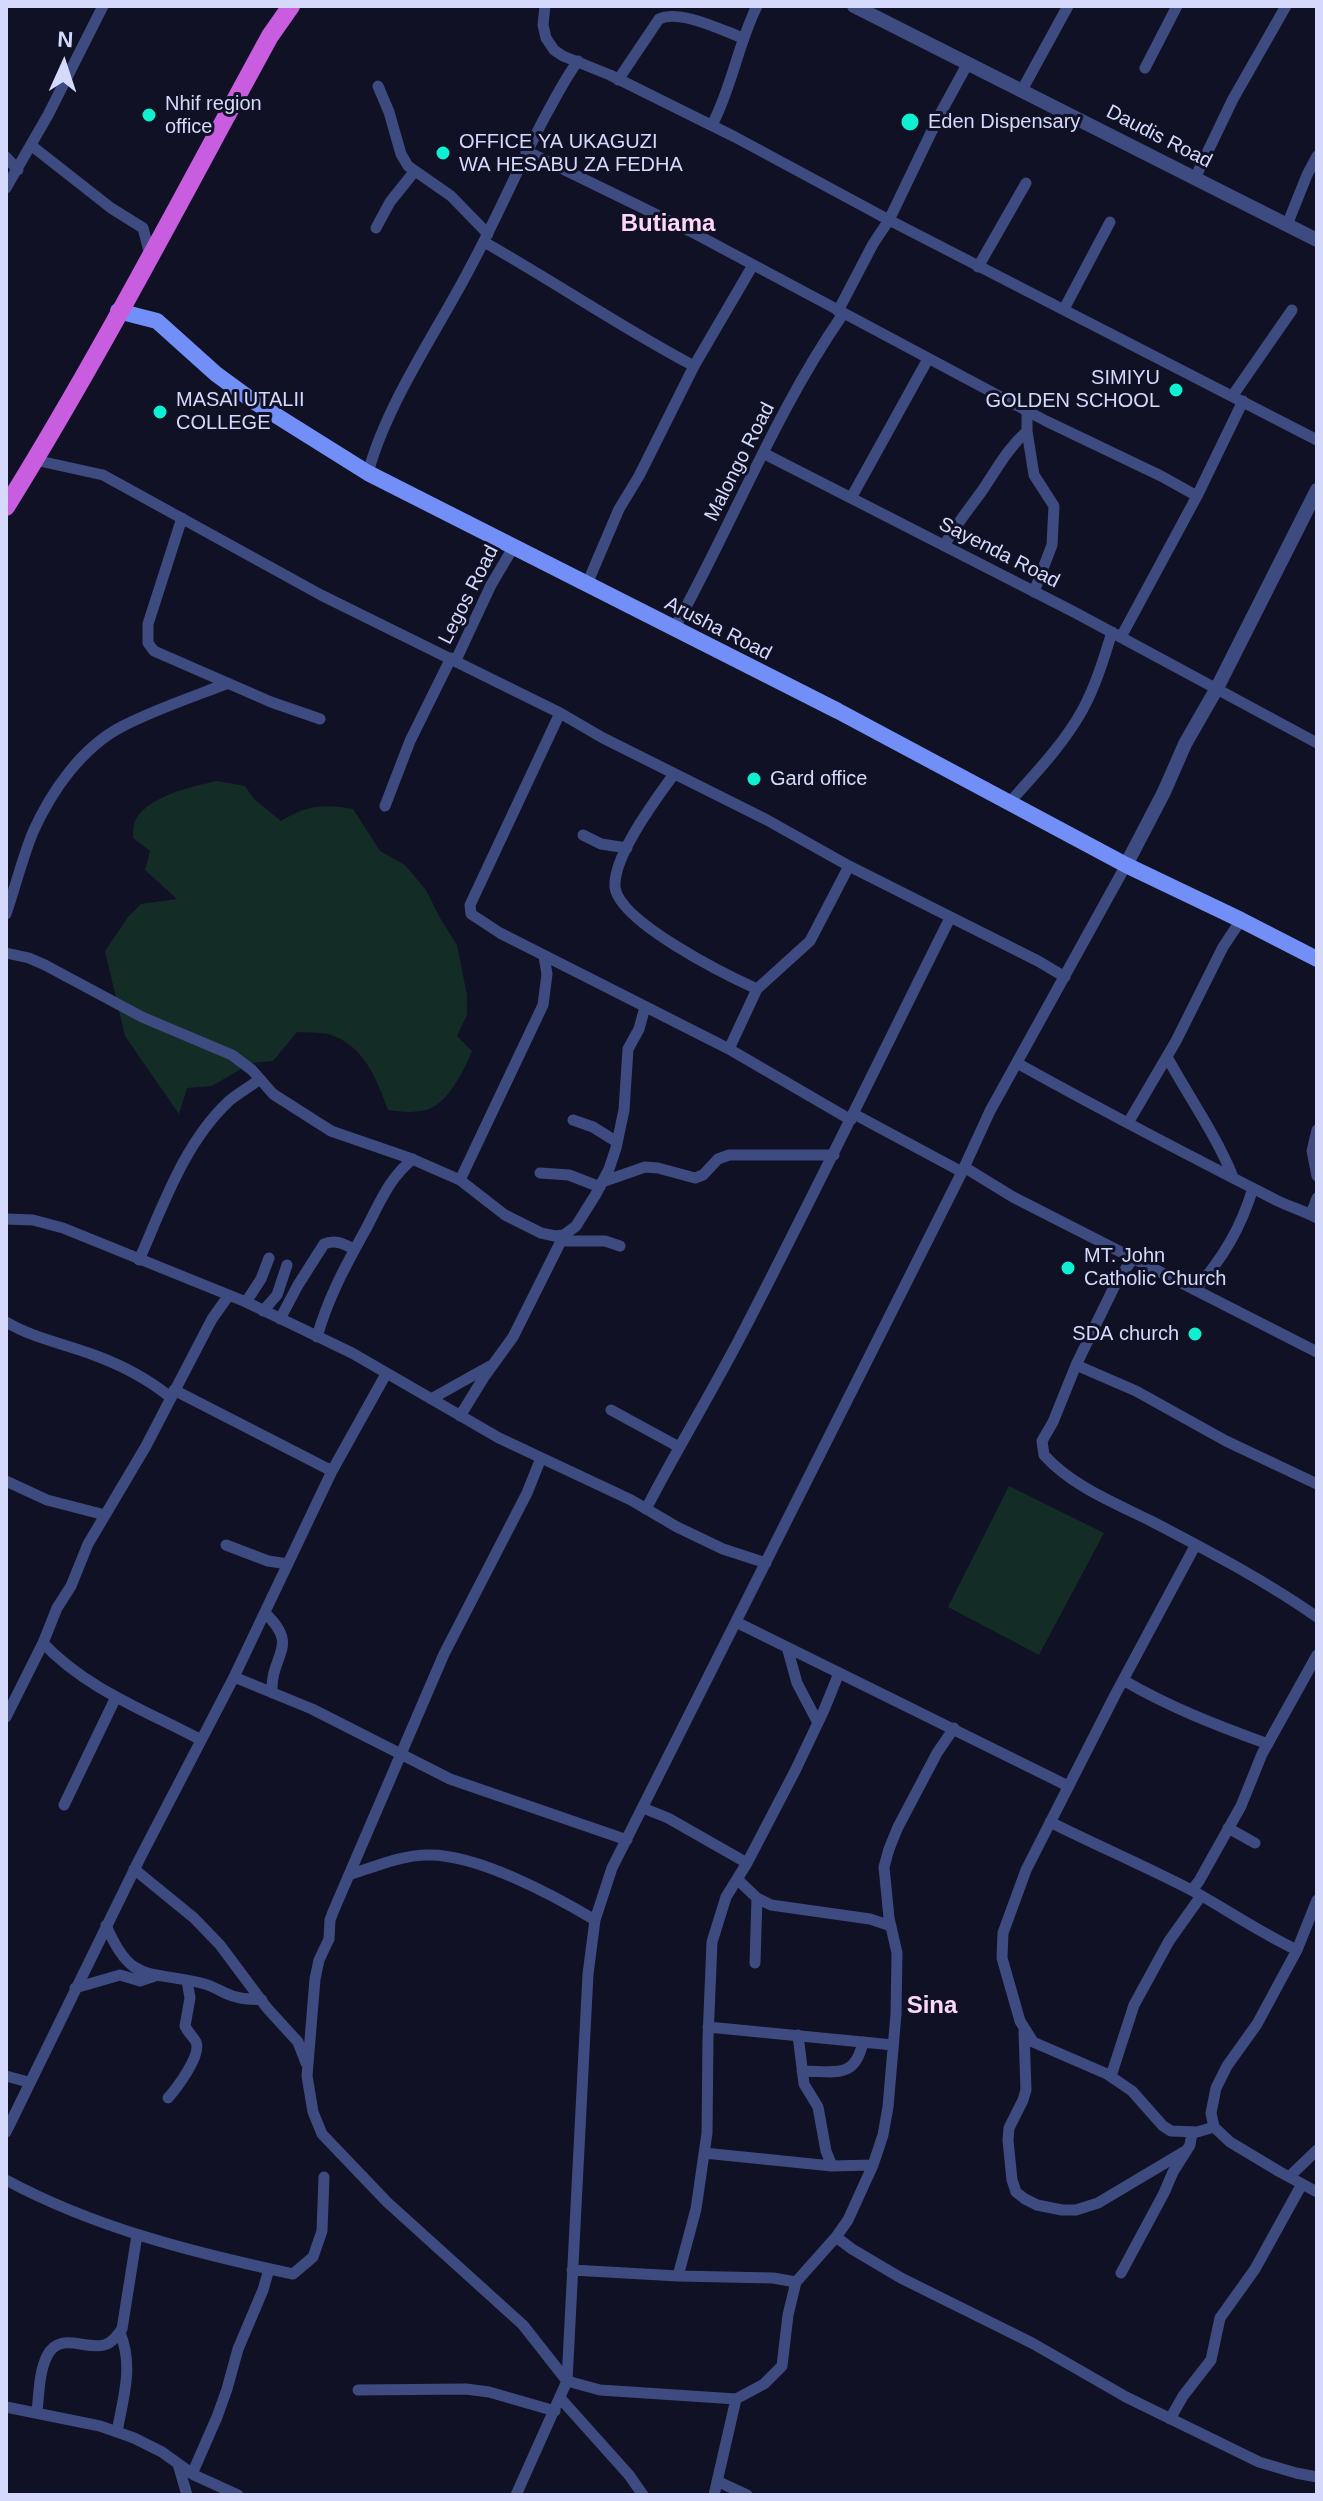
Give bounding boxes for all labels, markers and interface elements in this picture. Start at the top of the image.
north arrow [24,24,104,104]
text: N [57,27,74,52]
place label: Nhif region office [165,92,262,139]
street label: Daudis Road [1102,100,1216,174]
marker: Nhif region office [140,106,158,124]
place label: Eden Dispensary [928,110,1080,134]
marker: Eden Dispensary [899,111,921,133]
place label: OFFICE YA UKAGUZI WA HESABU ZA FEDHA [459,130,683,177]
marker: OFFICE YA UKAGUZI WA HESABU ZA FEDHA [434,144,452,162]
district label: Butiama [621,210,715,238]
place label: SIMIYU GOLDEN SCHOOL [986,366,1160,413]
marker: SIMIYU GOLDEN SCHOOL [1167,381,1185,399]
place label: MASAI UTALII COLLEGE [176,388,305,435]
street label: Malongo Road [700,399,780,525]
marker: MASAI UTALII COLLEGE [151,403,169,421]
street label: Sayenda Road [935,512,1063,594]
street label: Legos Road [434,541,504,649]
street label: Arusha Road [661,592,775,666]
place label: Gard office [770,767,867,791]
marker: Gard office [745,770,763,788]
place label: MT. John Catholic Church [1084,1244,1226,1291]
marker: MT. John Catholic Church [1059,1259,1077,1277]
place label: SDA church [1072,1322,1179,1346]
marker: SDA church [1186,1325,1204,1343]
district label: Sina [907,1992,957,2020]

